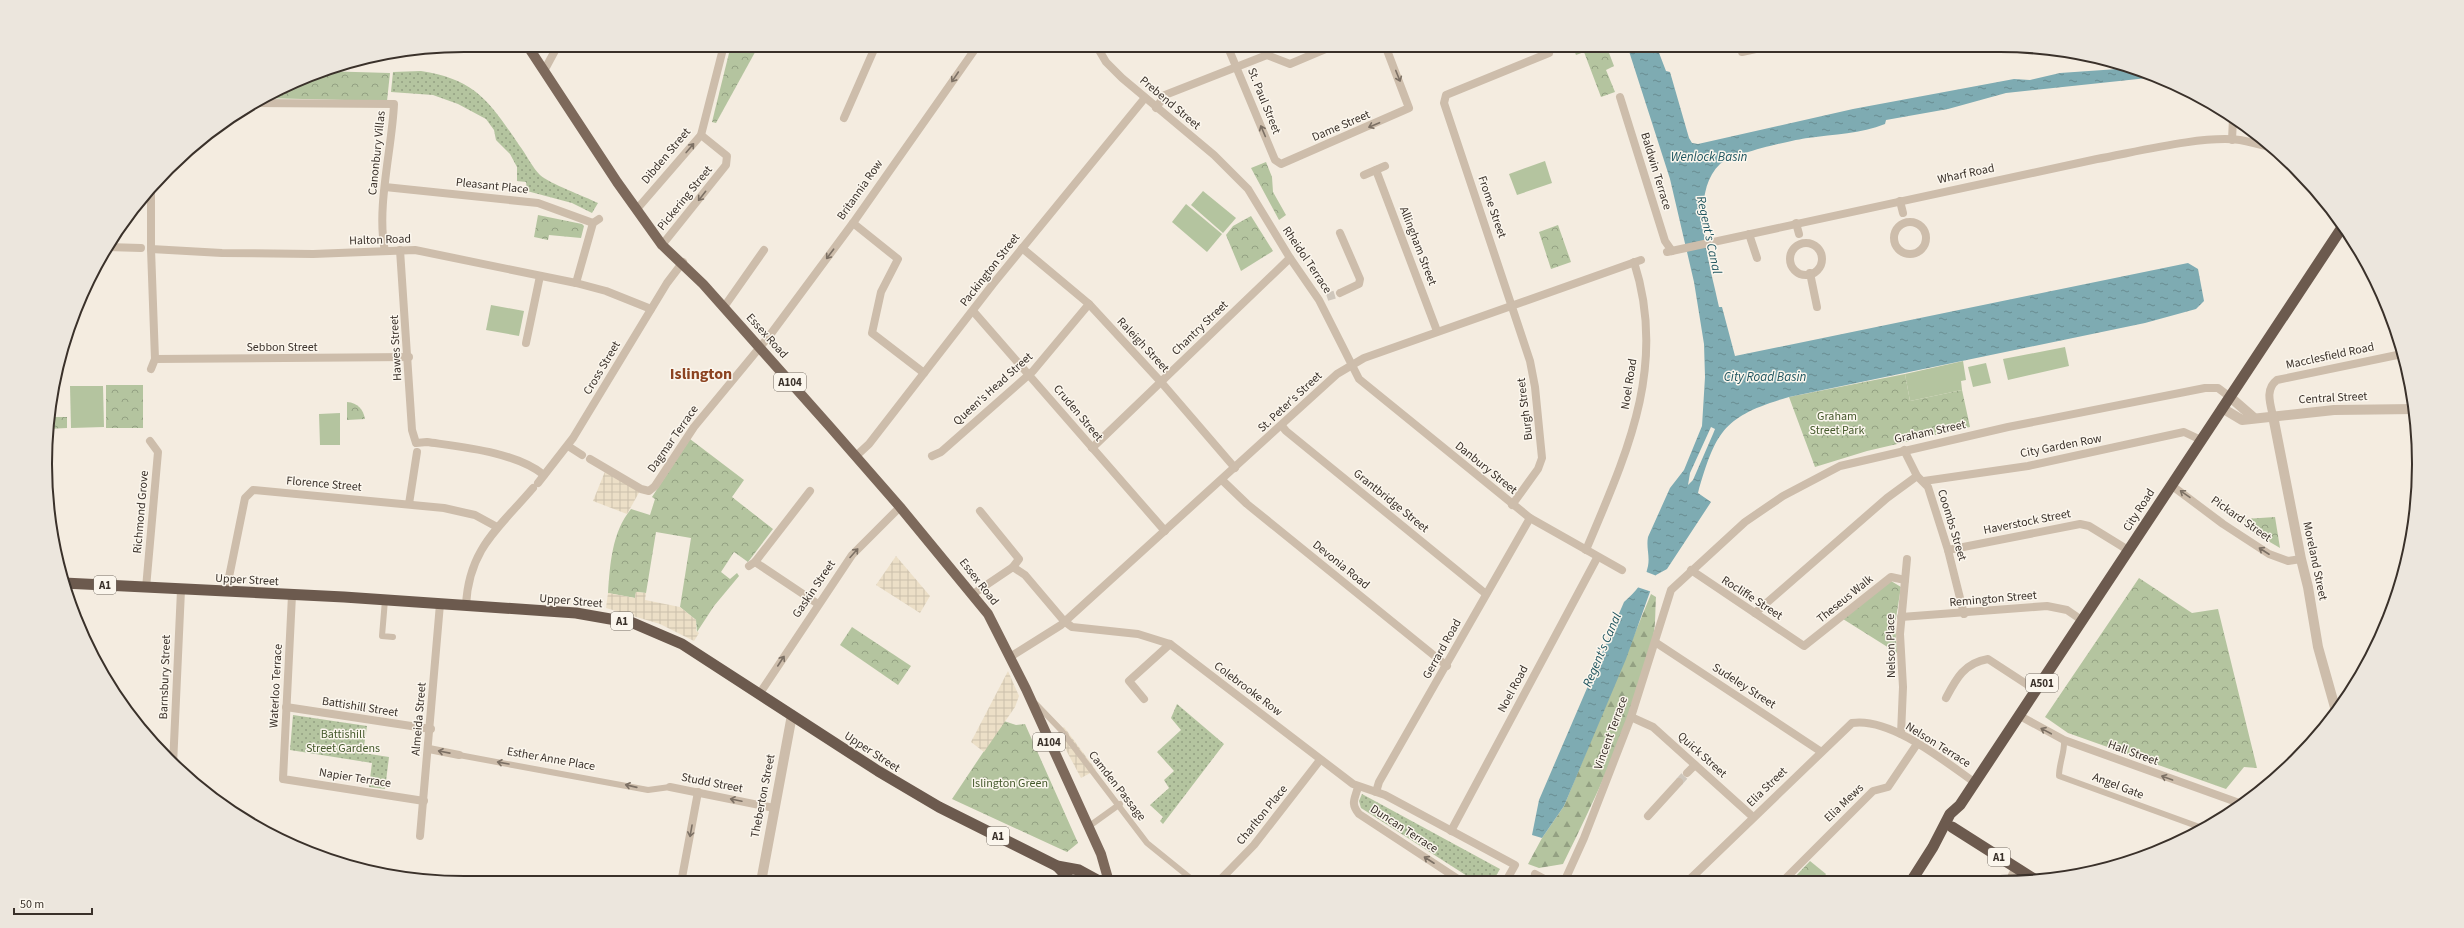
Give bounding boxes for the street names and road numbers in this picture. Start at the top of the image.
street label: St. Paul Street [1243,65,1285,137]
street label: Prebend Street [1136,72,1204,134]
street label: Dame Street [1309,106,1373,146]
street label: Canonbury Villas [364,110,390,196]
street label: Dibden Street [637,124,695,188]
street label: Baldwin Terrace [1636,130,1676,212]
street label: Britannia Row [833,156,887,224]
street label: Wharf Road [1936,160,1996,188]
street label: Pickering Street [654,162,716,234]
street label: Pleasant Place [455,174,529,198]
street label: Frome Street [1473,174,1511,240]
street label: Allingham Street [1395,204,1441,288]
street label: Rheidol Terrace [1278,223,1336,297]
street label: Halton Road [349,230,411,250]
street label: Packington Street [956,230,1024,310]
street label: Chantry Street [1168,297,1232,359]
street label: Essex Road [742,310,792,362]
street label: Raleigh Street [1113,314,1173,376]
street label: Hawes Street [386,315,406,381]
street label: Cross Street [579,338,625,398]
street label: Macclesfield Road [2284,338,2376,374]
street label: Sebbon Street [246,339,318,356]
street label: Queen's Head Street [949,349,1037,429]
street label: Noel Road [1617,357,1641,411]
street label: St. Peter's Street [1254,368,1326,436]
road number: A104 [774,373,806,391]
street label: Burgh Street [1513,377,1537,441]
street label: Cruden Street [1049,381,1107,445]
street label: Central Street [2298,388,2368,408]
street label: Dagmar Terrace [643,402,703,476]
street label: Graham Street [1893,416,1967,448]
street label: City Garden Row [2019,430,2104,462]
street label: Danbury Street [1451,438,1521,498]
street label: Grantbridge Street [1350,465,1432,537]
street label: Richmond Grove [129,470,153,554]
street label: Florence Street [286,472,362,496]
street label: City Road [2119,485,2159,535]
street label: Coombs Street [1933,487,1971,563]
street label: Pickard Street [2207,492,2275,546]
street label: Haverstock Street [1982,505,2072,539]
street label: Moreland Street [2298,520,2332,602]
street label: Devonia Road [1309,537,1373,593]
street label: Essex Road [955,555,1003,609]
street label: Gaskin Street [788,557,840,621]
street label: Upper Street [215,570,279,590]
street label: Theseus Walk [1813,571,1877,627]
street label: Rocliffe Street [1718,572,1786,624]
road number: A1 [94,576,116,594]
street label: Remington Street [1949,587,2037,611]
street label: Upper Street [539,590,603,612]
road number: A1 [611,612,633,630]
street label: Nelson Place [1882,614,1900,678]
street label: Gerrard Road [1418,616,1466,682]
street label: Barnsbury Street [155,634,175,720]
street label: Waterloo Terrace [265,643,287,729]
street label: Colebrooke Row [1210,658,1286,721]
street label: Sudeley Street [1709,659,1779,713]
street label: Noel Road [1493,662,1533,716]
road number: A501 [2026,674,2058,692]
street label: Almeida Street [407,682,431,756]
street label: Battishill Street [321,693,399,721]
street label: Vincent Terrace [1590,694,1632,772]
street label: Nelson Terrace [1902,718,1974,772]
street label: Upper Street [841,728,903,776]
street label: Quick Street [1674,728,1730,782]
road number: A104 [1033,733,1065,751]
street label: Hall Street [2105,736,2161,770]
street label: Esther Anne Place [506,743,596,775]
street label: Camden Passage [1084,747,1150,825]
street label: Theberton Street [747,753,779,839]
street label: Elia Street [1743,763,1791,811]
street label: Napier Terrace [318,764,392,792]
street label: Angel Gate [2090,768,2146,804]
street label: Studd Street [680,769,744,797]
street label: Elia Mews [1820,780,1868,826]
street label: Charlton Place [1232,781,1292,849]
street label: Duncan Terrace [1367,801,1441,857]
road number: A1 [987,827,1009,845]
road number: A1 [1988,848,2010,866]

